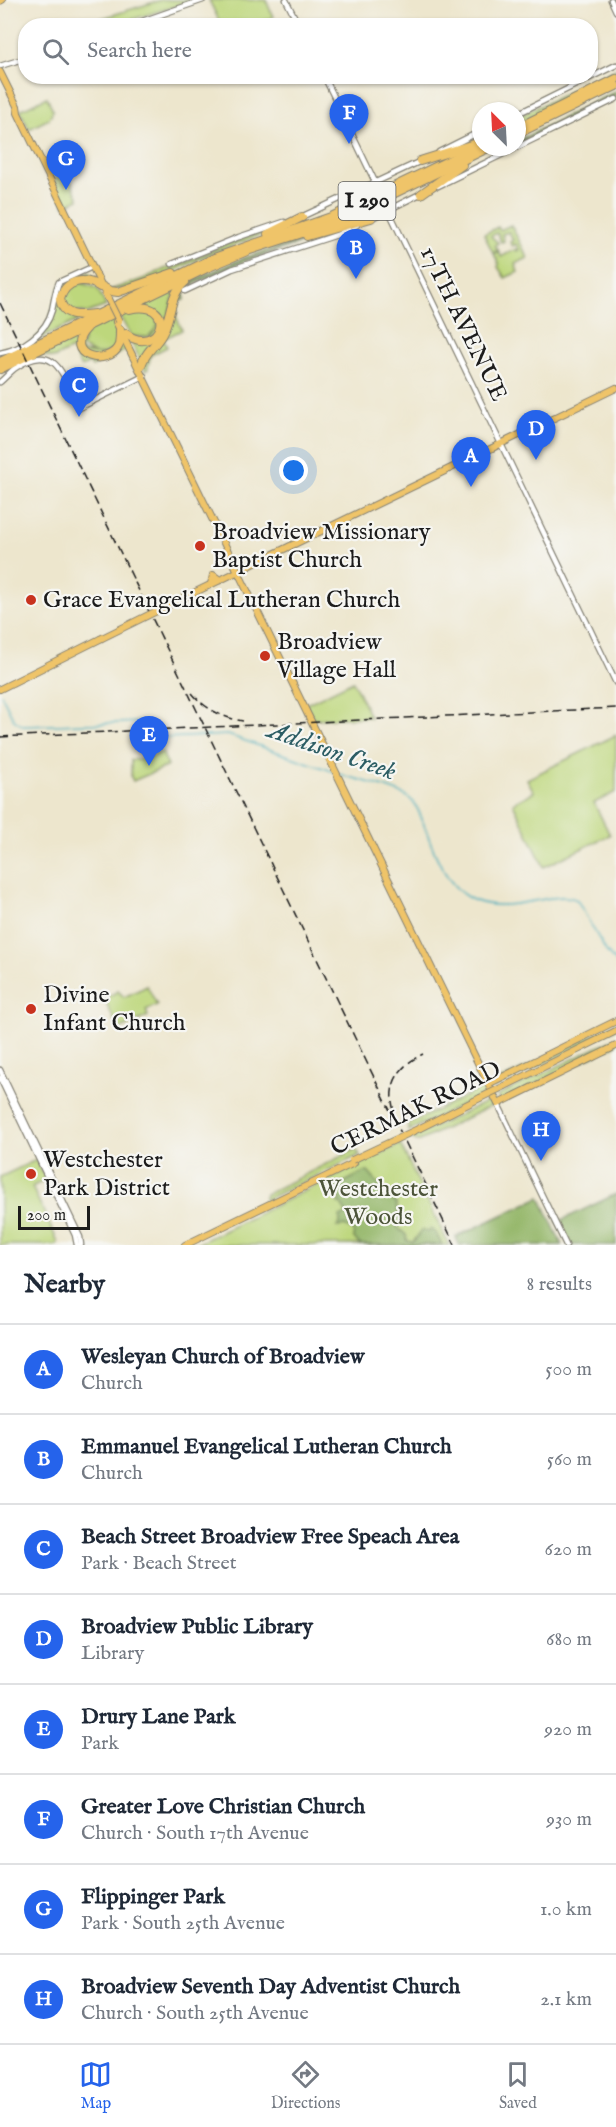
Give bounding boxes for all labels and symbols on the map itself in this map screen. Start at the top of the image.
pin: F [330,94,368,144]
north arrow [472,102,526,156]
pin: G [46,140,86,190]
road number: I 290 [338,182,395,220]
pin: B [336,230,376,279]
street label: 17TH AVENUE [412,241,514,407]
pin: C [60,368,98,417]
pin: D [516,410,556,460]
pin: A [452,438,490,487]
your location [279,456,308,485]
place label: Broadview Missionary Baptist Church [212,517,431,576]
marker: Broadview Missionary Baptist Church [193,539,207,553]
place label: Grace Evangelical Lutheran Church [43,585,400,616]
marker: Grace Evangelical Lutheran Church [24,593,38,607]
place label: Broadview Village Hall [276,627,396,686]
marker: Broadview Village Hall [258,649,272,663]
water label: Addison Creek [261,713,401,789]
pin: E [130,716,168,766]
place label: Divine Infant Church [43,980,186,1039]
marker: Divine Infant Church [24,1002,38,1016]
street label: CERMAK ROAD [326,1054,506,1164]
pin: H [522,1112,560,1161]
place label: Westchester Park District [43,1145,170,1204]
marker: Westchester Park District [24,1167,38,1181]
park label: Westchester Woods [318,1174,438,1233]
scale bar [18,1203,90,1230]

